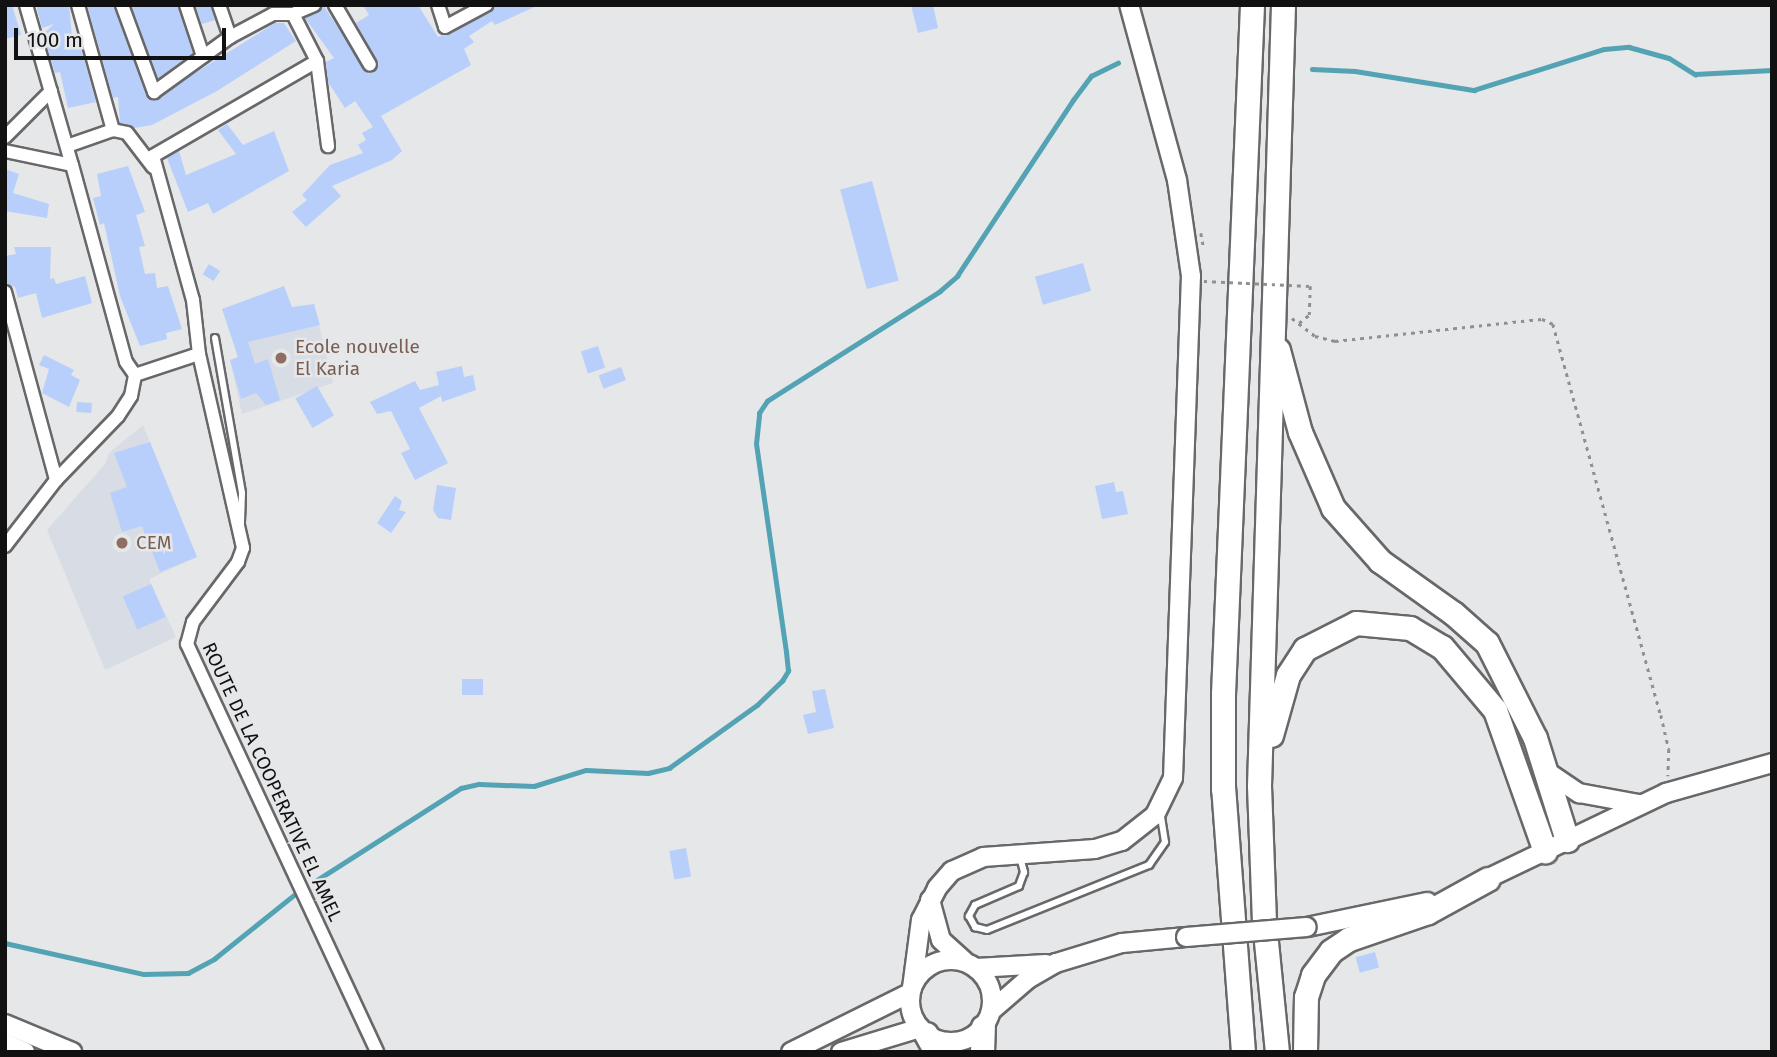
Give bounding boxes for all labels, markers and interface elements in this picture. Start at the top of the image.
scale bar [18,14,229,58]
text: 100 m [27,27,83,53]
place label: Ecole nouvelle El Karia [295,336,420,380]
marker: Ecole nouvelle El Karia [273,350,289,366]
place label: CEM [136,532,172,554]
marker: CEM [114,535,130,551]
street label: ROUTE DE LA COOPERATIVE EL AMEL [197,639,347,925]

